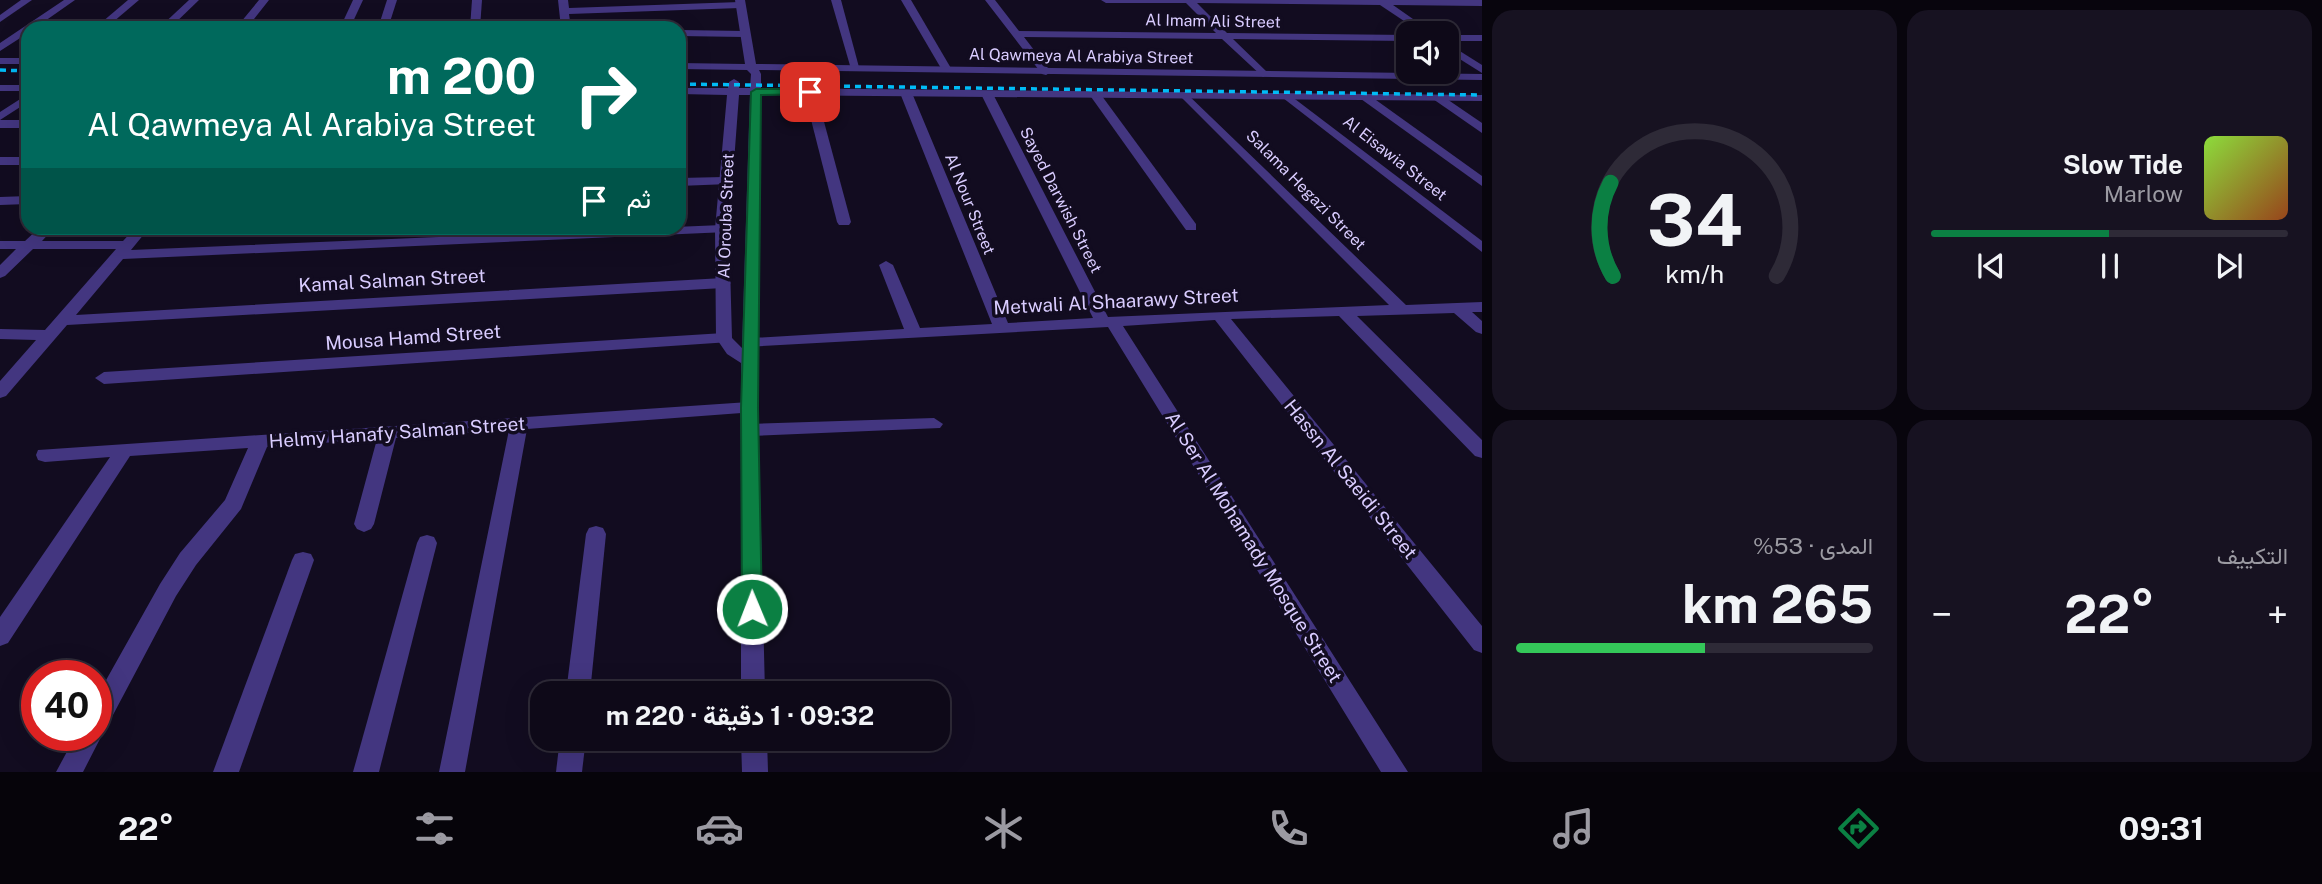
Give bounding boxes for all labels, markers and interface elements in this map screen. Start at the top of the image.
street label: Al Imam Ali Street [1145,10,1281,32]
map controls [1396,21,1459,84]
button: sound [1396,21,1459,84]
street label: Al Qawmeya Al Arabiya Street [969,45,1193,67]
text: 200 m [387,47,536,105]
icon: right [560,49,651,140]
pin [780,62,840,122]
icon: arrive [791,73,829,111]
text: Al Qawmeya Al Arabiya Street [87,106,536,143]
street label: Al Eisawia Street [1339,112,1451,204]
street label: Sayed Darwish Street [1016,124,1106,276]
street label: Salama Hegazi Street [1242,126,1370,254]
text: Slow Tide [2063,149,2183,180]
street label: Al Nour Street [941,151,999,257]
street label: Al Orouba Street [714,153,738,279]
text: 34 [1647,178,1742,263]
text: Marlow [2104,180,2183,207]
icon: arrive [575,182,613,220]
text: ثم [627,183,651,214]
icon: previous [1972,247,2010,285]
icon: pause [2091,247,2129,285]
icon: next [2210,247,2248,285]
text: km/h [1665,259,1724,289]
street label: Kamal Salman Street [298,264,486,296]
street label: Metwali Al Shaarawy Street [993,284,1239,318]
street label: Mousa Hamd Street [324,320,502,354]
street label: Hassn Al Saeidi Street [1280,395,1422,563]
street label: Al Ser Al Mohamady Mosque Street [1161,408,1347,686]
street label: Helmy Hanafy Salman Street [268,412,526,452]
text: المدى · 53% [1753,532,1873,559]
text: التكييف [2217,542,2288,569]
position arrow [715,572,789,646]
text: 265 km [1682,574,1873,635]
text: 22° [2064,584,2155,645]
text: − [1931,592,1952,637]
text: + [2267,592,2288,637]
speed limit sign: 40 [21,660,112,751]
text: 09:32 · 1 دقيقة · 220 m [606,700,874,731]
icon: filters [410,804,459,853]
icon: car [695,804,744,853]
icon: climate [979,804,1028,853]
icon: phone [1264,804,1313,853]
icon: music [1549,804,1598,853]
icon: directions [1834,804,1883,853]
text: 22° [118,810,174,847]
text: 09:31 [2119,810,2204,847]

